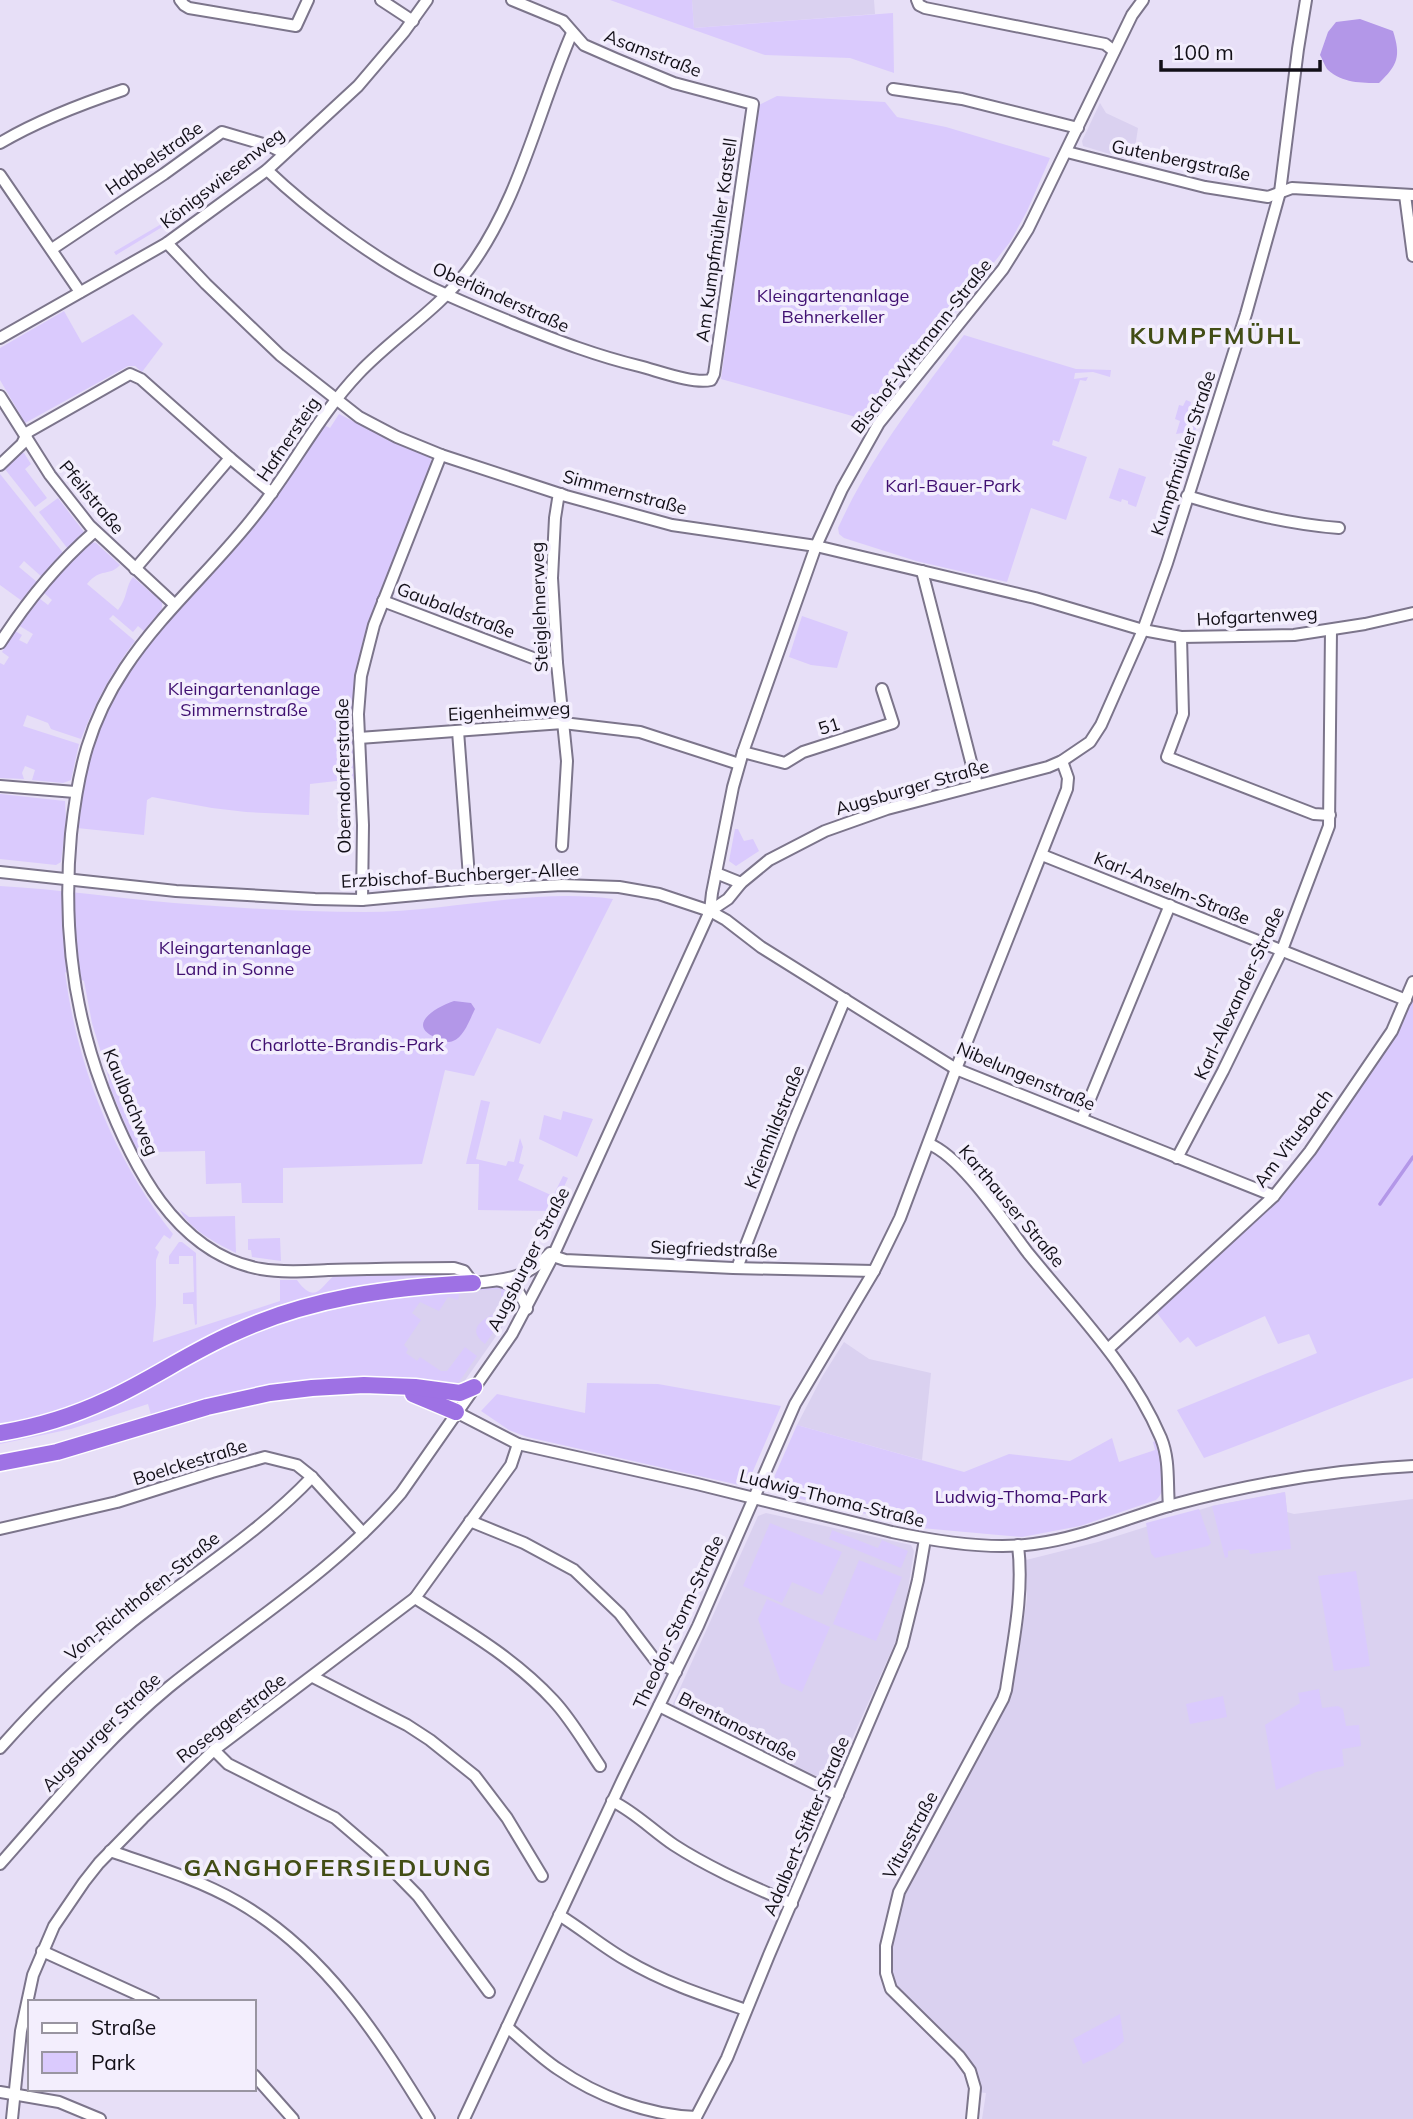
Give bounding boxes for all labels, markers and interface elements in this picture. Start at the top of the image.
street label: Asamstraße [601,24,705,82]
scale bar [1161,28,1320,72]
text: 100 m [1172,39,1234,65]
street label: Habbelstraße [101,116,207,200]
street label: Königswiesenweg [155,122,289,234]
street label: Gutenbergstraße [1109,134,1253,186]
street label: Am Kumpfmühler Kastell [690,137,742,343]
street label: Bischof-Wittmann-Straße [846,254,996,438]
street label: Oberländerstraße [429,257,573,337]
park label: Kleingartenanlage Behnerkeller [757,284,909,328]
district label: KUMPFMÜHL [1130,320,1302,350]
street label: Kumpfmühler Straße [1145,368,1221,538]
street label: Hafnersteig [251,392,325,486]
street label: Pfeilstraße [54,455,130,539]
street label: Simmernstraße [560,464,690,520]
park label: Karl-Bauer-Park [885,474,1022,497]
street label: Steiglehnerweg [525,541,553,673]
street label: Gaubaldstraße [394,577,518,643]
street label: Hofgartenweg [1196,601,1318,631]
park label: Kleingartenanlage Simmernstraße [168,677,320,721]
street label: Eigenheimweg [447,696,571,726]
street label: Oberndorferstraße [330,698,356,854]
street label: 51 [815,712,843,740]
street label: Augsburger Straße [832,754,992,820]
street label: Karl-Anselm-Straße [1091,846,1253,930]
street label: Erzbischof-Buchberger-Allee [340,857,580,893]
street label: Karl-Alexander-Straße [1189,903,1289,1083]
park label: Kleingartenanlage Land in Sonne [159,936,311,980]
park label: Charlotte-Brandis-Park [250,1033,445,1056]
street label: Nibelungenstraße [953,1036,1099,1116]
street label: Kaulbachweg [98,1045,164,1159]
street label: Kriemhildstraße [739,1062,809,1192]
street label: Am Vitusbach [1249,1084,1337,1192]
street label: Karthauser Straße [954,1140,1070,1272]
street label: Augsburger Straße [482,1183,574,1335]
street label: Siegfriedstraße [650,1235,778,1263]
street label: Boelckestraße [130,1434,250,1490]
street label: Ludwig-Thoma-Straße [737,1464,927,1532]
park label: Ludwig-Thoma-Park [935,1485,1108,1508]
street label: Von-Richthofen-Straße [60,1526,224,1666]
street label: Theodor-Storm-Straße [628,1531,728,1713]
street label: Augsburger Straße [37,1668,165,1796]
street label: Roseggerstraße [172,1668,290,1768]
street label: Brentanostraße [675,1686,801,1766]
street label: Adalbert-Stifter-Straße [758,1733,854,1919]
street label: Vitusstraße [877,1787,943,1883]
district label: GANGHOFERSIEDLUNG [183,1852,493,1882]
legend [28,2000,256,2091]
text: Straße [91,2014,156,2040]
text: Park [91,2049,135,2075]

